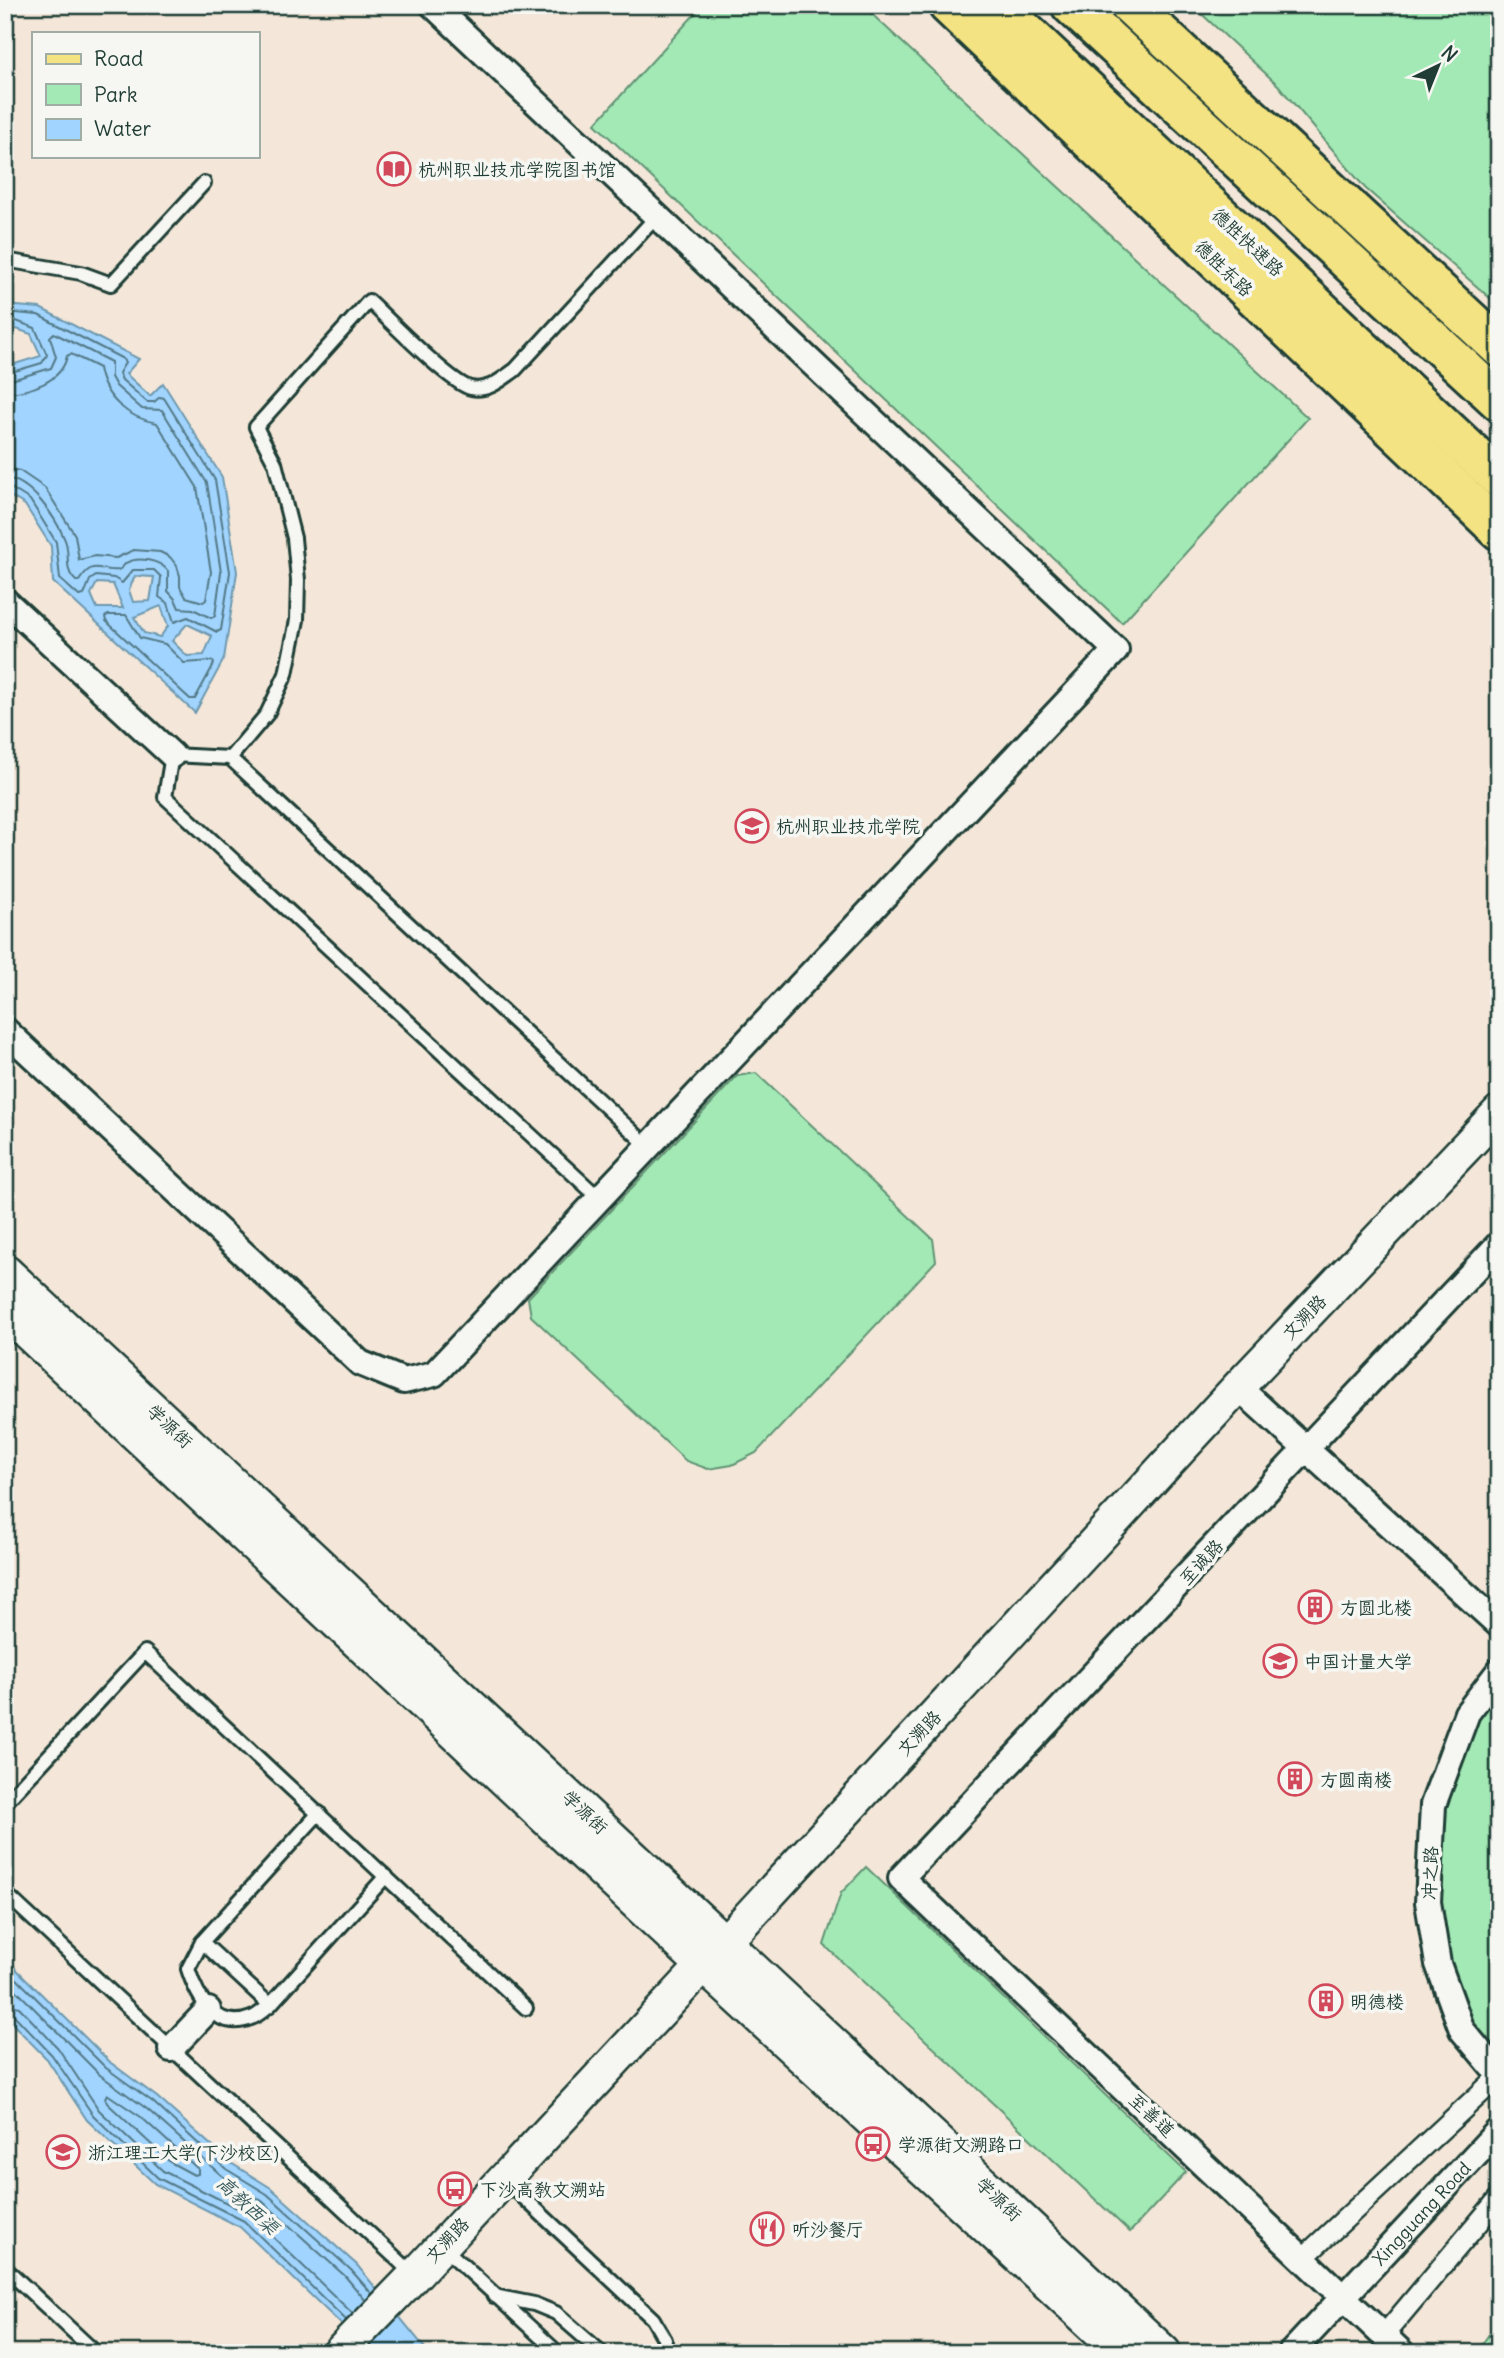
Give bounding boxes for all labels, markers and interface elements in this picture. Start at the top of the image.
legend [32,32,259,158]
north arrow [1402,32,1472,102]
text: N [1437,40,1463,67]
text: Road [94,45,143,72]
text: Park [94,81,137,108]
text: Water [94,115,152,142]
library icon: 杭州职业技术学院图书馆 [375,150,413,188]
place label: 杭州职业技术学院图书馆 [418,158,616,181]
street label: 德胜快速路 [1207,203,1289,281]
street label: 德胜东路 [1190,235,1258,301]
school or university icon: 杭州职业技术学院 [733,807,771,845]
place label: 杭州职业技术学院 [776,815,920,838]
street label: 文溯路 [1277,1290,1331,1344]
street label: 学源街 [142,1399,198,1453]
street label: 至诚路 [1174,1534,1228,1590]
building icon: 方圆北楼 [1296,1588,1334,1626]
place label: 方圆北楼 [1340,1596,1412,1619]
school or university icon: 中国计量大学 [1261,1642,1299,1680]
place label: 中国计量大学 [1304,1650,1412,1673]
street label: 文溯路 [892,1705,946,1761]
building icon: 方圆南楼 [1276,1760,1314,1798]
place label: 方圆南楼 [1320,1768,1392,1791]
street label: 学源街 [557,1785,613,1839]
street label: 冲之路 [1418,1846,1442,1900]
building icon: 明德楼 [1307,1982,1345,2020]
place label: 明德楼 [1350,1990,1404,2013]
street label: 至善道 [1124,2088,1180,2142]
bus stop icon: 学源街文溯路口 [854,2125,892,2163]
school or university icon: 浙江理工大学(下沙校区) [44,2133,82,2171]
place label: 学源街文溯路口 [898,2133,1024,2156]
place label: 浙江理工大学(下沙校区) [88,2141,279,2164]
street label: Xingguang Road [1367,2156,1476,2270]
water label: 高教西渠 [212,2170,285,2241]
bus stop icon: 下沙高教文溯站 [436,2170,474,2208]
street label: 学源街 [971,2172,1027,2226]
place label: 下沙高教文溯站 [480,2178,606,2201]
restaurant icon: 听沙餐厅 [748,2210,786,2248]
street label: 文溯路 [420,2212,474,2268]
place label: 听沙餐厅 [792,2218,864,2241]

